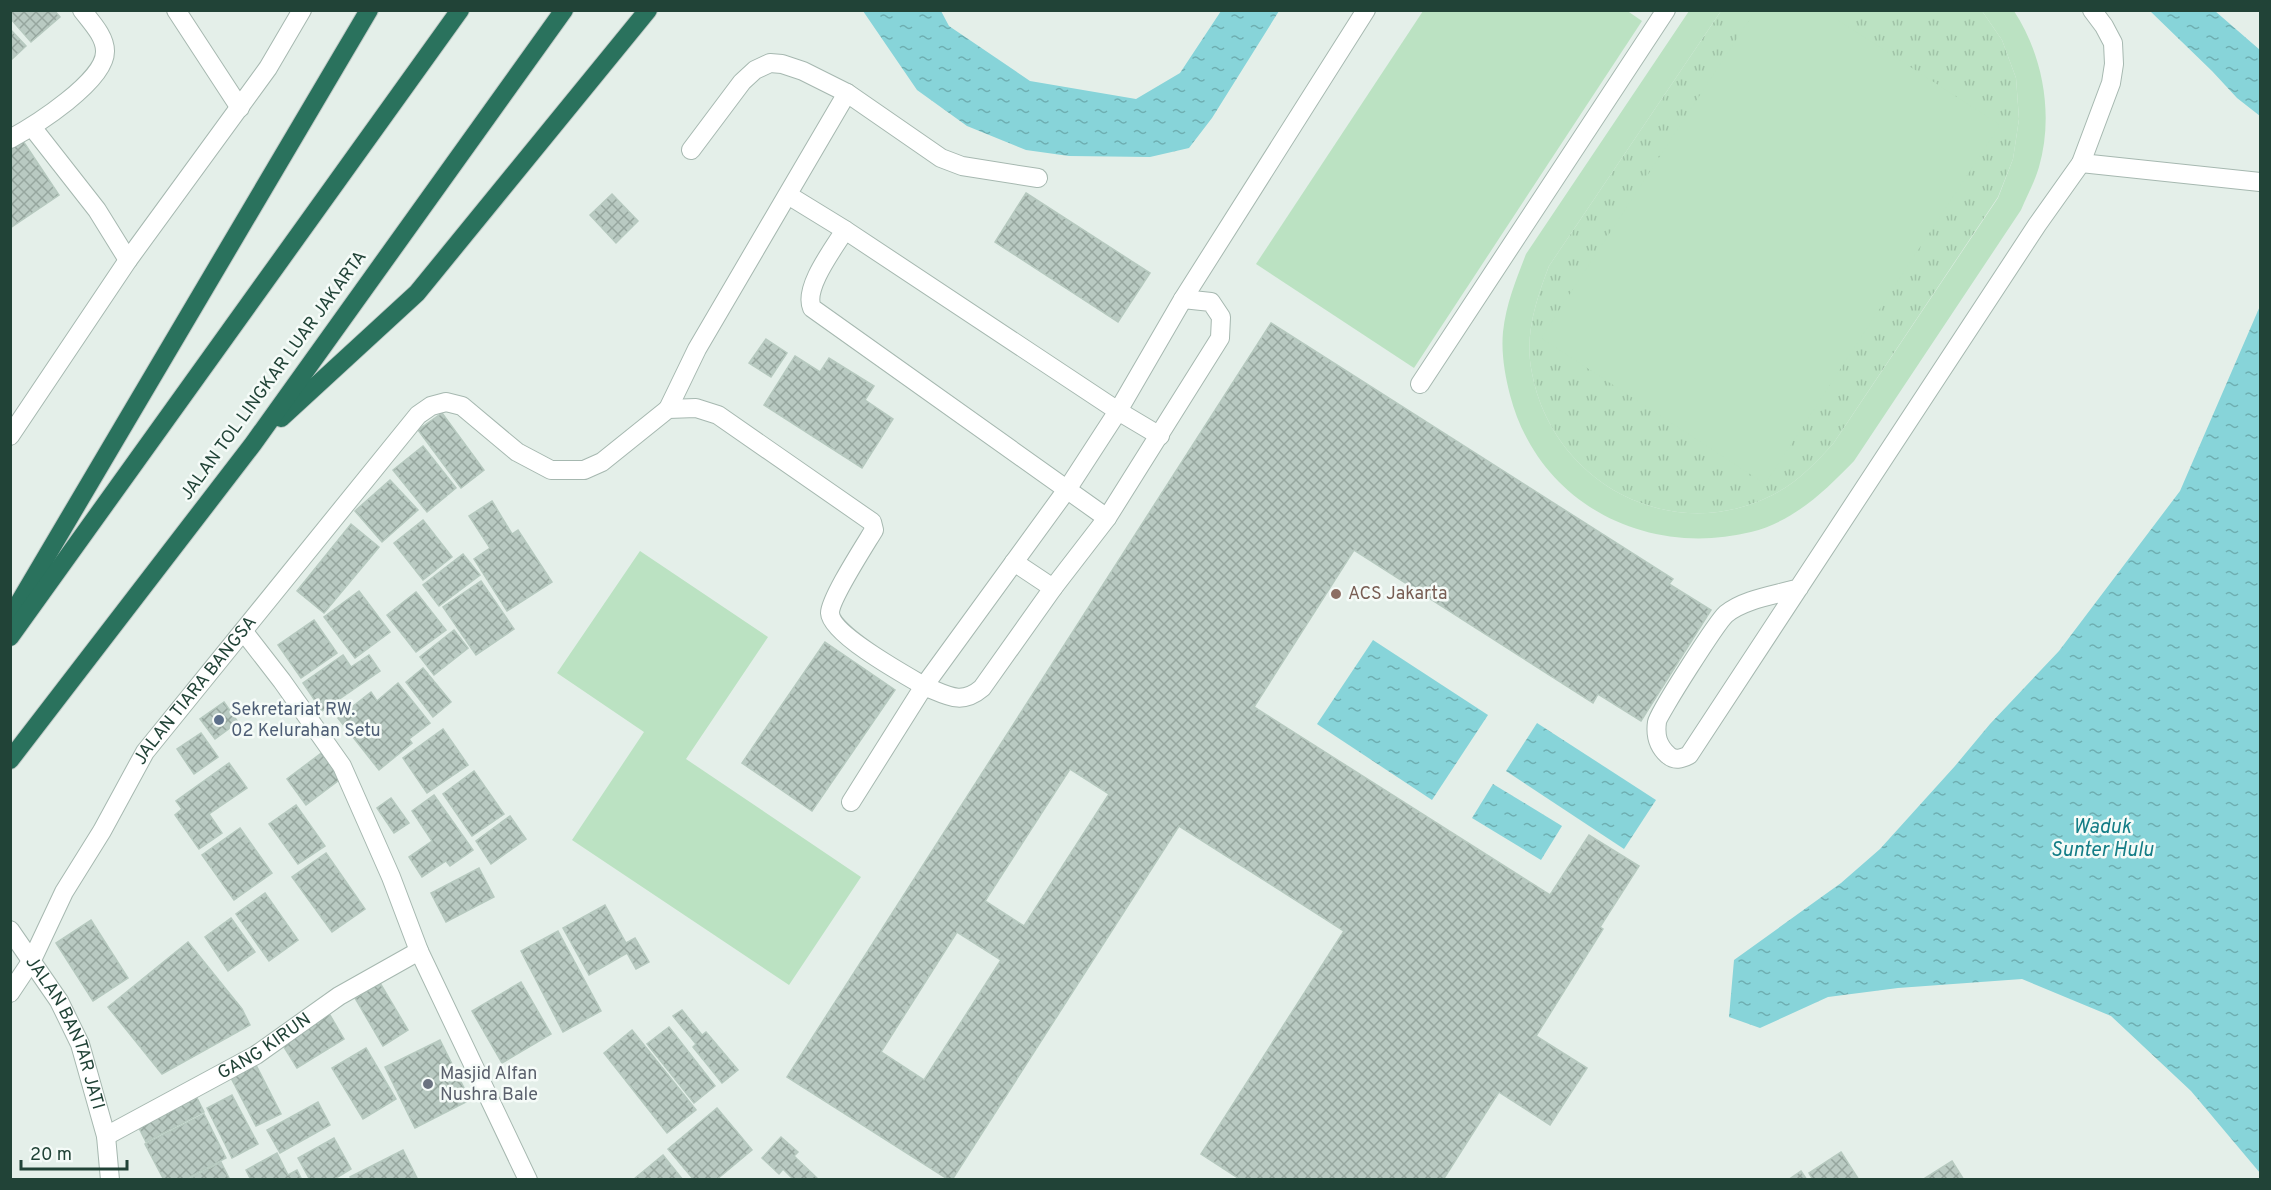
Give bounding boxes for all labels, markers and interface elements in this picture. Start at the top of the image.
street label: JALAN TOL LINGKAR LUAR JAKARTA [176,247,372,505]
place label: ACS Jakarta [1348,583,1447,606]
marker: ACS Jakarta [1329,587,1343,601]
street label: JALAN TIARA BANGSA [129,611,262,769]
place label: Sekretariat RW. 02 Kelurahan Setu [231,699,381,743]
marker: Sekretariat RW. 02 Kelurahan Setu [212,713,226,727]
water label: Waduk Sunter Hulu [2051,815,2154,864]
street label: JALAN BANTAR JATI [20,952,109,1112]
street label: GANG KIRUN [214,1008,316,1085]
place label: Masjid Alfan Nushra Bale [440,1063,538,1107]
marker: Masjid Alfan Nushra Bale [421,1077,435,1091]
scale bar [21,1133,128,1171]
text: 20 m [30,1144,72,1167]

